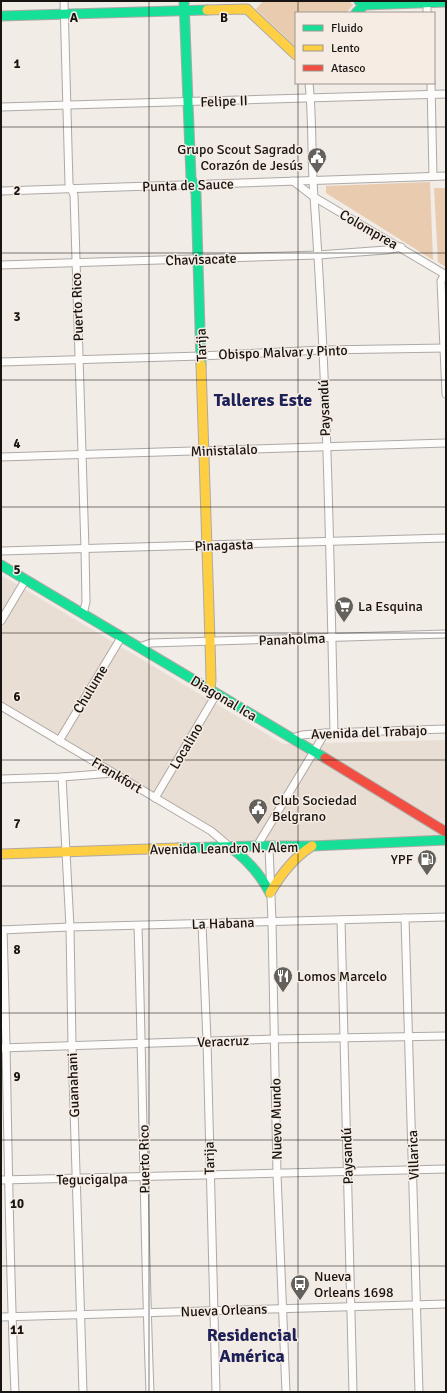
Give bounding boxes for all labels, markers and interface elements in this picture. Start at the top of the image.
text: A [70,10,79,26]
text: B [220,10,228,26]
legend [295,12,435,84]
text: Fluido [331,21,363,36]
text: Lento [331,41,360,56]
text: 1 [13,56,21,72]
text: Atasco [331,61,366,76]
street label: Felipe II [200,92,248,111]
place label: Grupo Scout Sagrado Corazón de Jesús [177,141,303,174]
public building icon: Grupo Scout Sagrado Corazón de Jesús [306,146,328,174]
street label: Punta de Sauce [142,175,234,196]
text: 2 [13,183,21,199]
street label: Colomprea [337,206,401,253]
street label: Chavisacate [165,250,237,269]
street label: Puerto Rico [68,272,87,342]
text: 3 [13,309,21,325]
street label: Tarija [192,328,211,362]
street label: Obispo Malvar y Pinto [218,342,348,363]
street label: Paysandú [315,379,334,437]
district label: Talleres Este [214,389,312,411]
text: 4 [13,436,21,452]
street label: Ministalalo [190,441,258,460]
street label: Pinagasta [194,536,254,555]
text: 5 [13,562,21,578]
supermarket icon: La Esquina [333,595,355,623]
place label: La Esquina [358,598,423,615]
street label: Panaholma [258,630,326,649]
street label: Chulume [69,662,111,717]
street label: Diagonal Ica [188,672,260,725]
text: 6 [13,689,21,705]
street label: Localino [166,720,207,772]
street label: Avenida del Trabajo [311,722,427,743]
street label: Frankfort [88,754,145,797]
place label: Club Sociedad Belgrano [272,792,357,825]
public building icon: Club Sociedad Belgrano [247,797,269,825]
text: 7 [13,816,21,832]
street label: Avenida Leandro N. Alem [149,839,299,858]
fuel station icon: YPF [416,848,438,876]
place label: YPF [391,851,413,868]
street label: La Habana [191,914,255,933]
text: 8 [13,942,21,958]
restaurant icon: Lomos Marcelo [272,965,294,993]
place label: Lomos Marcelo [297,968,387,985]
street label: Veracruz [197,1032,249,1051]
street label: Guanahani [64,1052,83,1118]
text: 9 [13,1069,21,1085]
street label: Nuevo Mundo [267,1078,286,1160]
street label: Puerto Rico [135,1124,154,1194]
street label: Paysandú [338,1127,357,1185]
street label: Villarica [404,1130,423,1180]
street label: Tarija [201,1141,218,1175]
street label: Tegucigalpa [56,1170,128,1189]
text: 10 [10,1196,24,1212]
place label: Nueva Orleans 1698 [314,1268,394,1301]
bus stop icon: Nueva Orleans 1698 [289,1273,311,1301]
street label: Nueva Orleans [180,1300,268,1321]
text: 11 [10,1322,24,1338]
district label: Residencial América [207,1324,298,1367]

